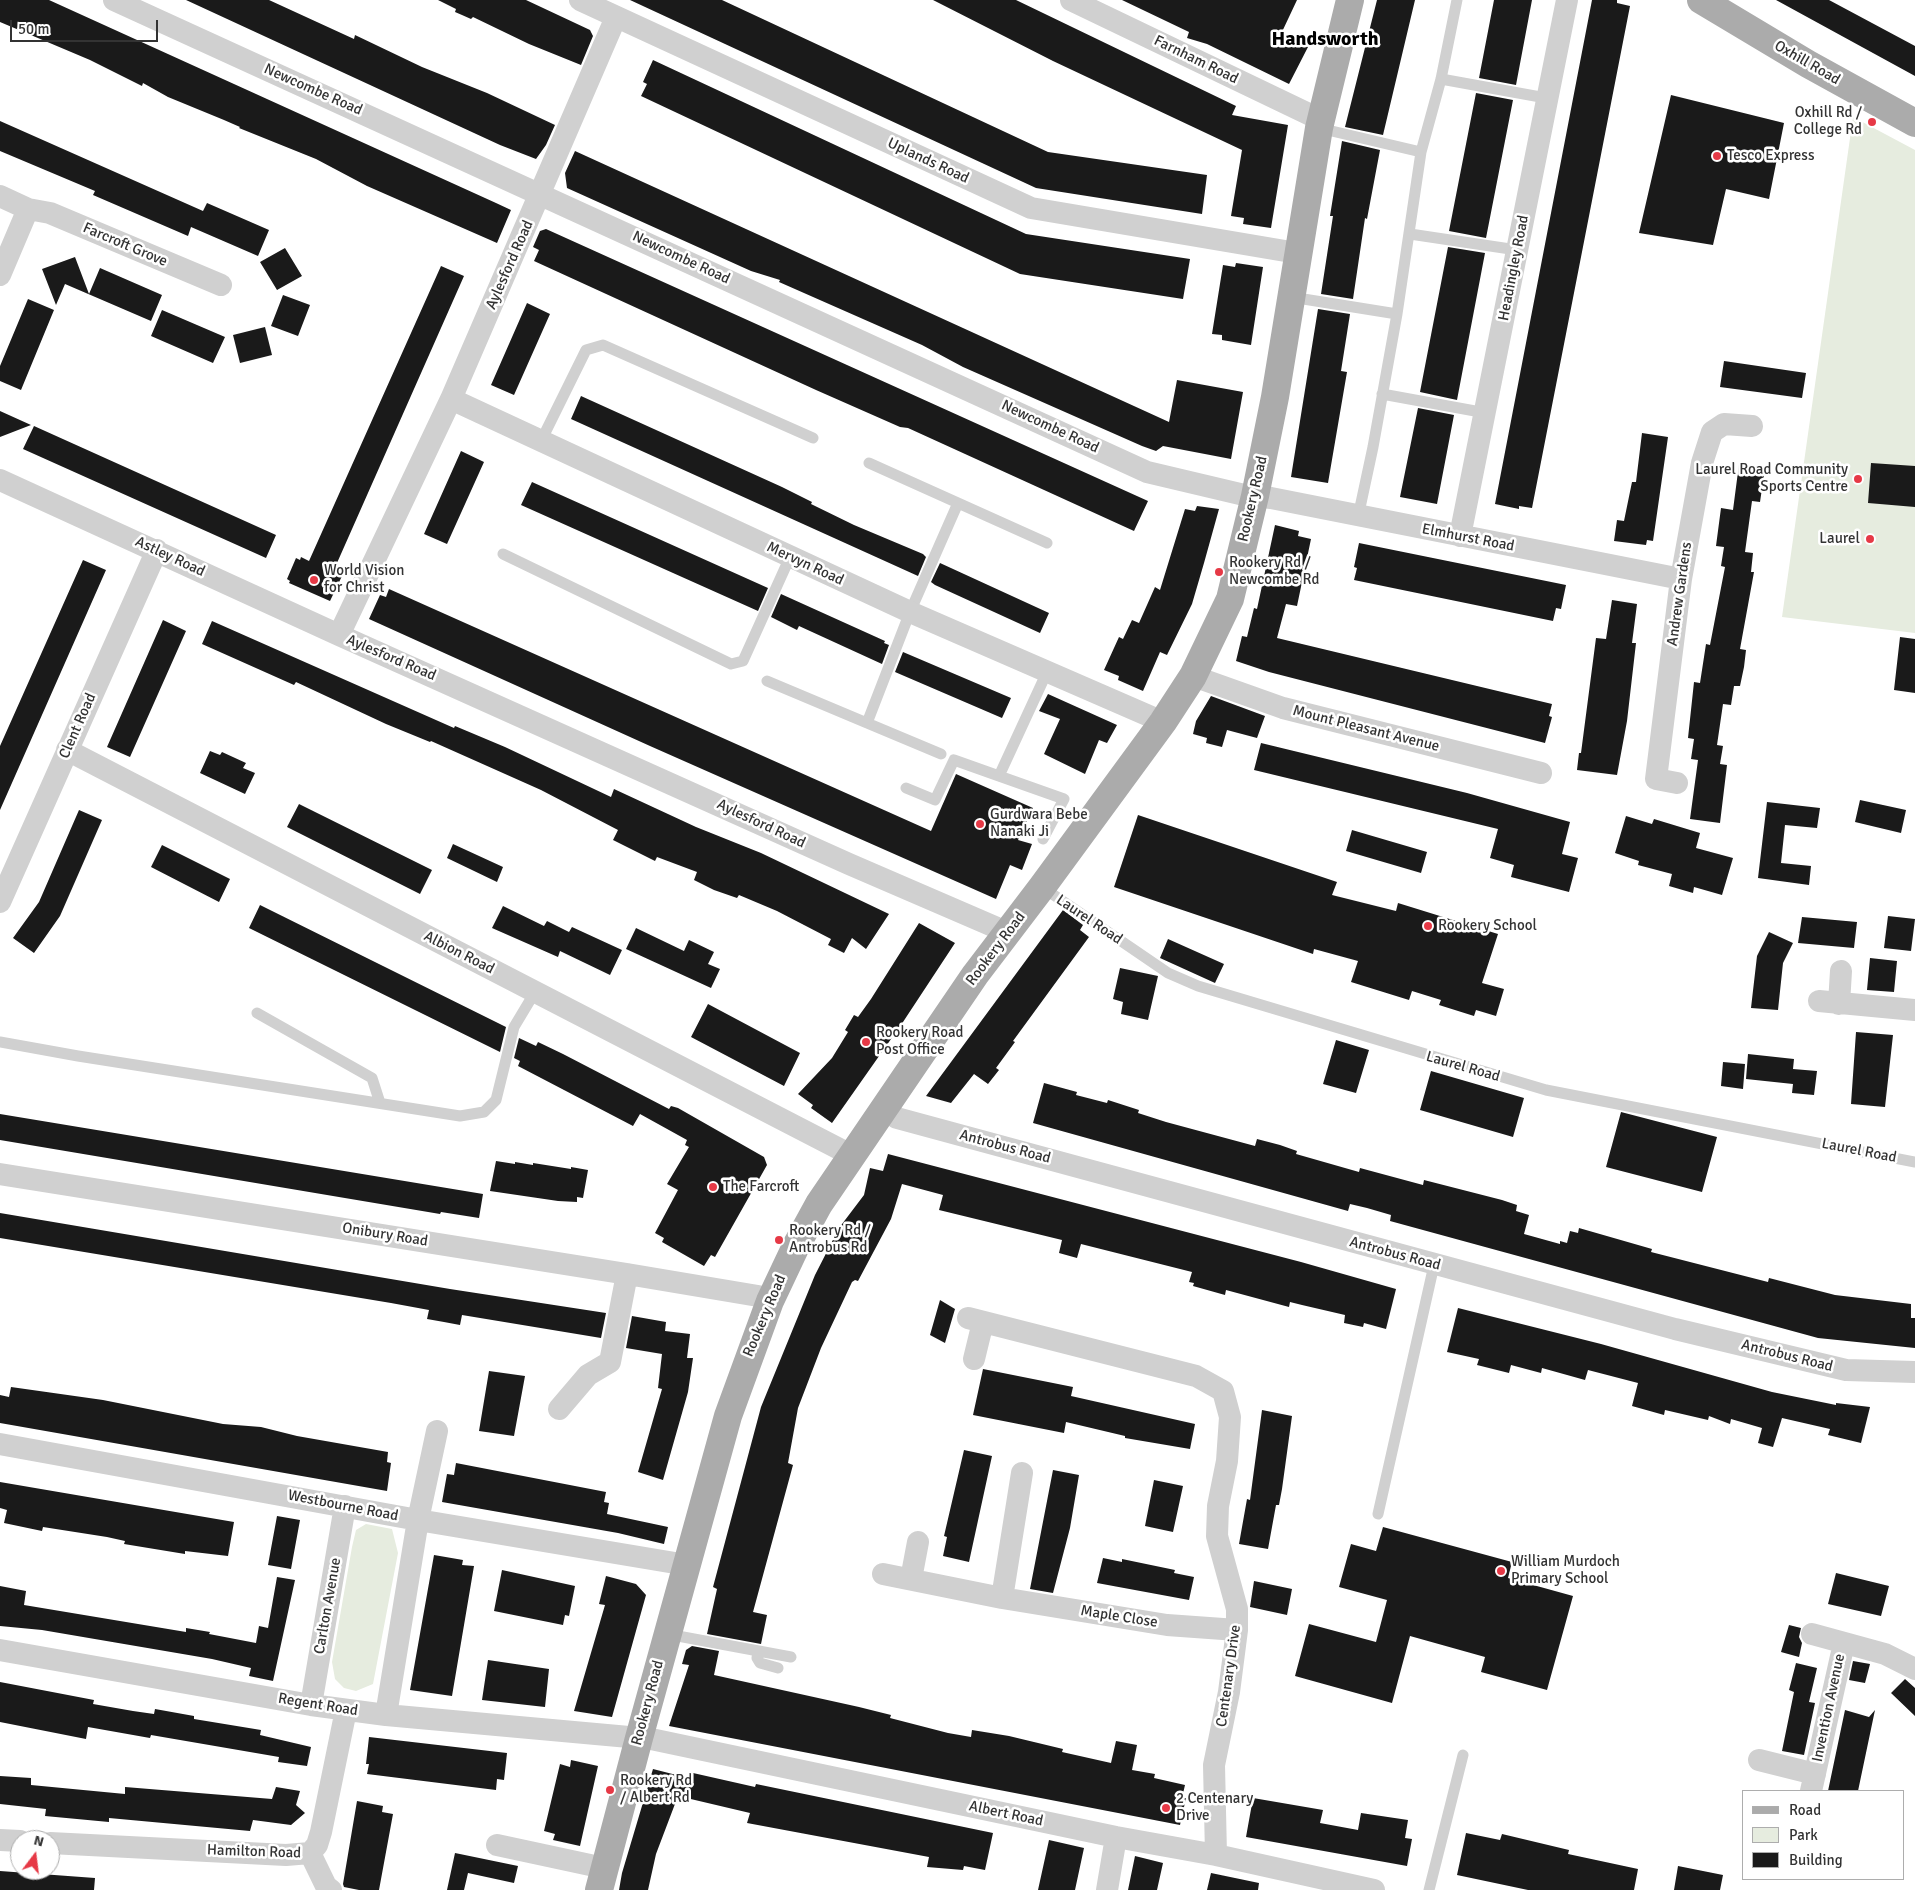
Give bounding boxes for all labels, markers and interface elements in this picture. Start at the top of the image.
scale bar [12,10,160,42]
text: 50 m [18,20,49,38]
district label: Handsworth [1272,28,1378,52]
street label: Farnham Road [1151,32,1241,88]
street label: Oxhill Road [1771,37,1843,89]
street label: Newcombe Road [261,60,365,120]
place label: Oxhill Rd / College Rd [1794,104,1862,139]
marker: Oxhill Rd / College Rd [1866,116,1878,128]
street label: Uplands Road [884,134,972,188]
place label: Tesco Express [1727,147,1814,165]
marker: Tesco Express [1711,150,1723,162]
street label: Headingley Road [1495,214,1533,322]
street label: Aylesford Road [482,218,538,312]
street label: Farcroft Grove [80,219,170,271]
street label: Newcombe Road [629,228,733,288]
street label: Newcombe Road [998,397,1102,457]
street label: Rookery Road [1234,454,1272,544]
place label: Laurel Road Community Sports Centre [1695,461,1848,496]
marker: Laurel Road Community Sports Centre [1852,473,1864,485]
street label: Elmhurst Road [1420,520,1516,556]
place label: Laurel [1819,530,1860,548]
street label: Astley Road [132,533,208,581]
marker: Laurel [1864,533,1876,545]
street label: Mervyn Road [764,538,846,590]
street label: Andrew Gardens [1664,541,1696,647]
place label: Rookery Rd / Newcombe Rd [1229,554,1319,589]
place label: World Vision for Christ [324,562,404,597]
marker: Rookery Rd / Newcombe Rd [1213,566,1225,578]
marker: World Vision for Christ [308,574,320,586]
street label: Aylesford Road [343,631,439,685]
street label: Clent Road [56,691,100,761]
street label: Mount Pleasant Avenue [1291,702,1441,756]
street label: Aylesford Road [714,796,808,852]
place label: Gurdwara Bebe Nanaki Ji [990,806,1088,841]
marker: Gurdwara Bebe Nanaki Ji [974,818,986,830]
street label: Laurel Road [1052,891,1126,949]
street label: Rookery Road [962,909,1030,989]
place label: Rookery School [1438,917,1537,935]
marker: Rookery School [1422,920,1434,932]
street label: Albion Road [421,928,497,978]
place label: Rookery Road Post Office [876,1024,963,1059]
marker: Rookery Road Post Office [860,1036,872,1048]
street label: Laurel Road [1424,1048,1502,1086]
street label: Antrobus Road [957,1126,1053,1168]
street label: Laurel Road [1820,1135,1898,1167]
place label: The Farcroft [723,1178,799,1196]
marker: The Farcroft [707,1181,719,1193]
street label: Onibury Road [341,1219,429,1251]
place label: Rookery Rd / Antrobus Rd [789,1222,871,1257]
street label: Antrobus Road [1347,1233,1443,1275]
marker: Rookery Rd / Antrobus Rd [773,1234,785,1246]
street label: Rookery Road [740,1272,790,1360]
street label: Antrobus Road [1739,1336,1835,1376]
street label: Westbourne Road [286,1486,400,1526]
place label: William Murdoch Primary School [1511,1553,1620,1588]
street label: Carlton Avenue [311,1556,345,1656]
marker: William Murdoch Primary School [1495,1565,1507,1577]
street label: Maple Close [1079,1602,1159,1632]
street label: Centenary Drive [1213,1624,1245,1728]
street label: Invention Avenue [1809,1652,1849,1764]
street label: Rookery Road [628,1658,668,1748]
street label: Regent Road [277,1690,359,1720]
place label: Rookery Rd / Albert Rd [620,1772,692,1807]
marker: Rookery Rd / Albert Rd [604,1784,616,1796]
place label: 2 Centenary Drive [1176,1790,1253,1825]
legend [1742,1790,1905,1880]
street label: Albert Road [967,1797,1045,1831]
text: Road [1789,1801,1821,1819]
marker: 2 Centenary Drive [1160,1802,1172,1814]
text: Park [1789,1826,1818,1844]
north arrow [10,1830,60,1880]
text: N [32,1832,46,1850]
street label: Hamilton Road [207,1841,301,1863]
text: Building [1789,1851,1843,1869]

